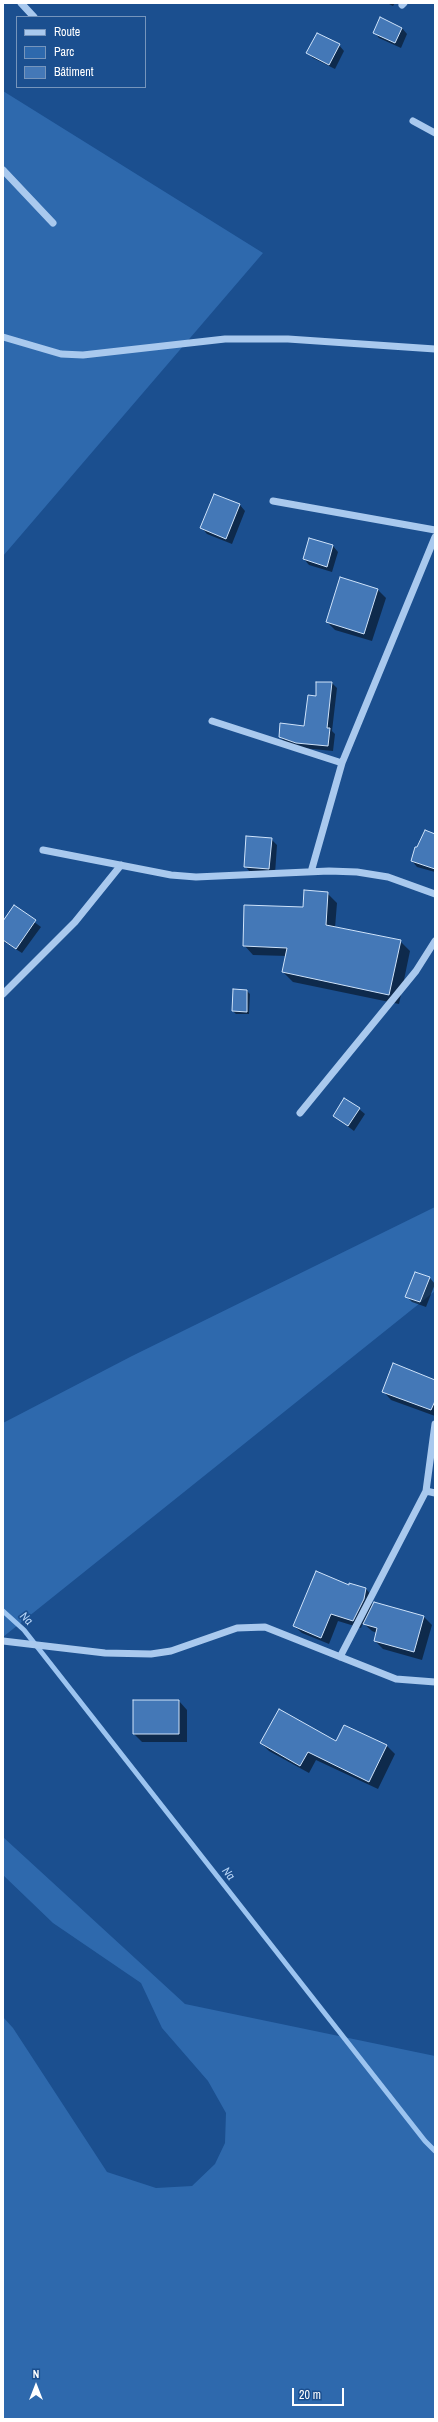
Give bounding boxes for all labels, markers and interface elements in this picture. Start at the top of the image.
legend [16,16,146,88]
text: Route [54,24,80,40]
text: Parc [54,44,74,60]
text: Bâtiment [54,64,93,80]
water label: Na [16,1609,36,1629]
water label: Na [218,1865,238,1883]
north arrow [16,2366,56,2406]
text: N [33,2367,39,2381]
scale bar [294,2380,346,2406]
text: 20 m [299,2387,321,2403]

